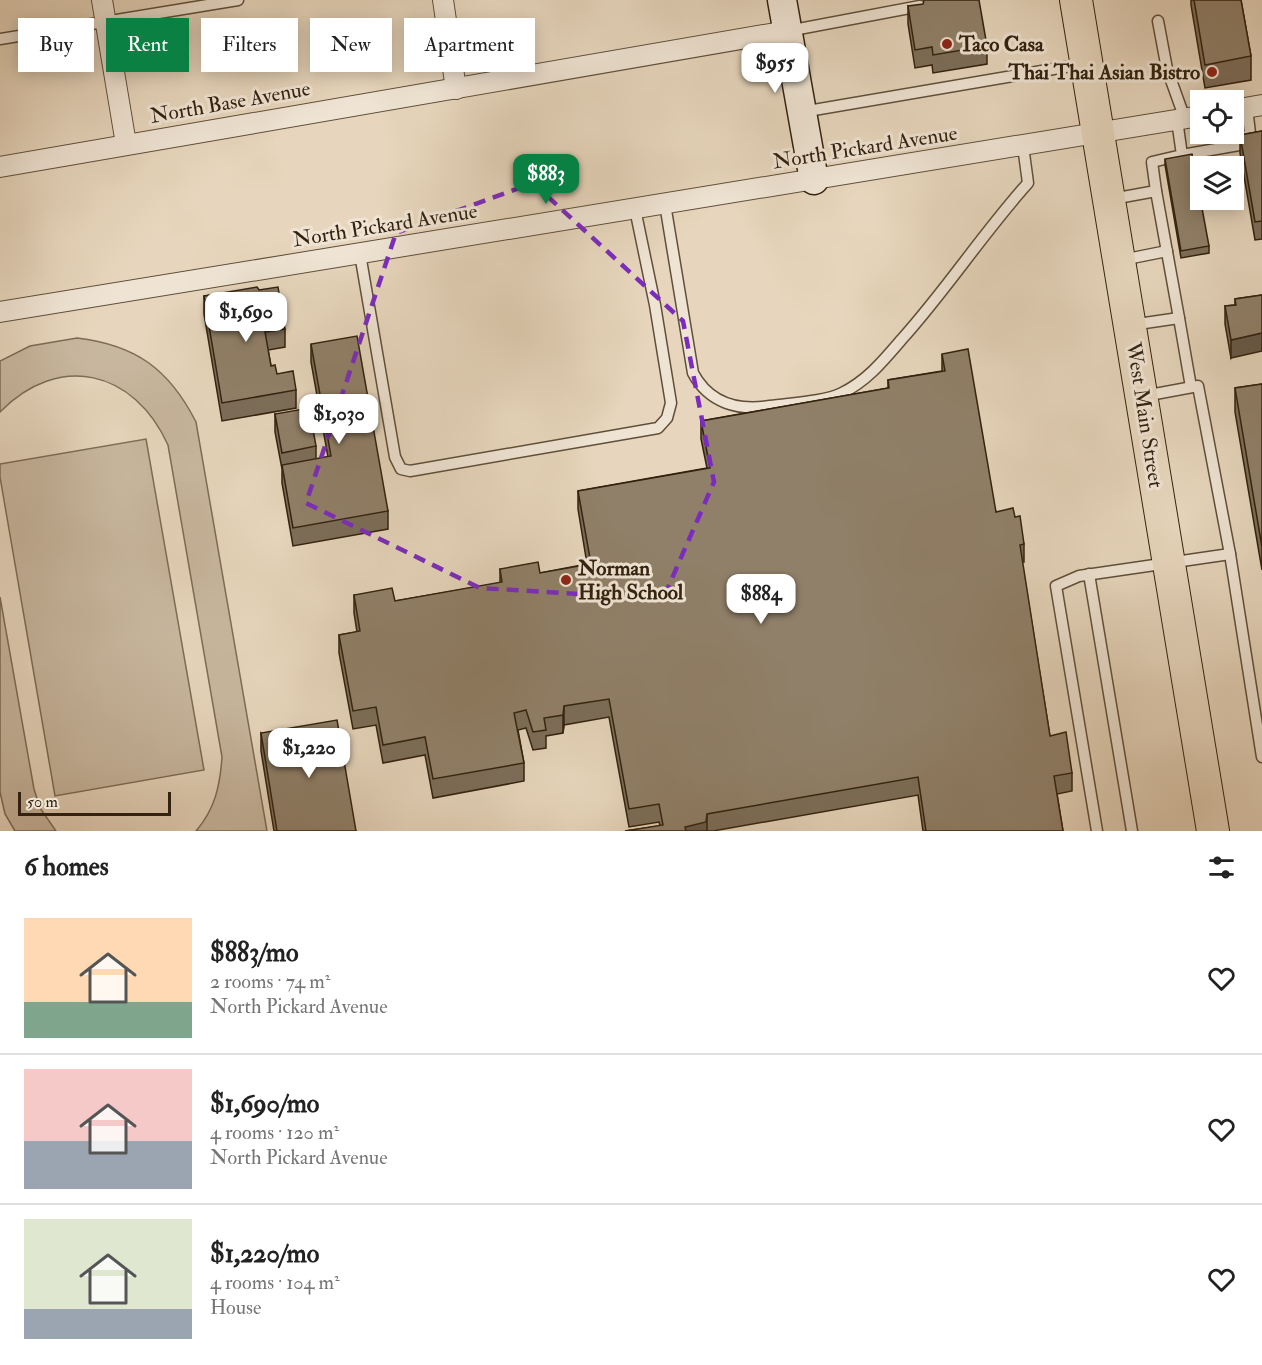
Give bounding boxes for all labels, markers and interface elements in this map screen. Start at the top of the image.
chip: Buy [18,18,94,72]
chip: Rent [106,18,189,72]
chip: Filters [201,18,298,72]
chip: New [310,18,392,72]
chip: Apartment [404,18,535,72]
place label: Taco Casa [958,31,1045,58]
marker: Taco Casa [940,37,954,51]
pin: $955 [739,43,811,94]
text: $955 [755,50,795,75]
place label: Thai Thai Asian Bistro [1007,59,1200,86]
marker: Thai Thai Asian Bistro [1205,65,1219,79]
street label: North Base Avenue [148,75,312,130]
map controls [1190,90,1244,210]
button: locate [1190,90,1244,144]
street label: North Pickard Avenue [771,120,959,175]
pin: $883 [510,154,582,205]
button: layers [1190,156,1244,210]
text: $883 [527,161,565,186]
street label: North Pickard Avenue [291,198,479,253]
pin: $1,690 [197,292,295,343]
text: $1,690 [219,299,273,324]
street label: West Main Street [1120,339,1169,490]
pin: $1,030 [290,394,388,445]
text: $1,030 [313,401,365,426]
place label: Norman High School [577,555,684,606]
marker: Norman High School [559,573,573,587]
pin: $884 [725,574,797,625]
text: $884 [741,581,781,606]
pin: $1,220 [260,728,358,779]
text: $1,220 [282,735,336,760]
scale bar [18,789,171,816]
text: 50 m [27,792,58,812]
text: 6 homes [24,851,109,883]
icon: filters [1205,851,1238,884]
text: $883/mo [210,937,298,969]
icon: home [72,942,144,1014]
icon: heart [1205,962,1238,995]
text: 2 rooms · 74 m² [210,969,331,994]
text: North Pickard Avenue [210,994,388,1019]
text: $1,690/mo [210,1088,319,1120]
icon: home [72,1093,144,1165]
icon: heart [1205,1113,1238,1146]
text: 4 rooms · 120 m² [210,1120,339,1145]
text: North Pickard Avenue [210,1145,388,1170]
text: $1,220/mo [210,1238,319,1270]
icon: home [72,1243,144,1315]
icon: heart [1205,1263,1238,1296]
text: 4 rooms · 104 m² [210,1270,340,1295]
text: House [210,1295,261,1320]

